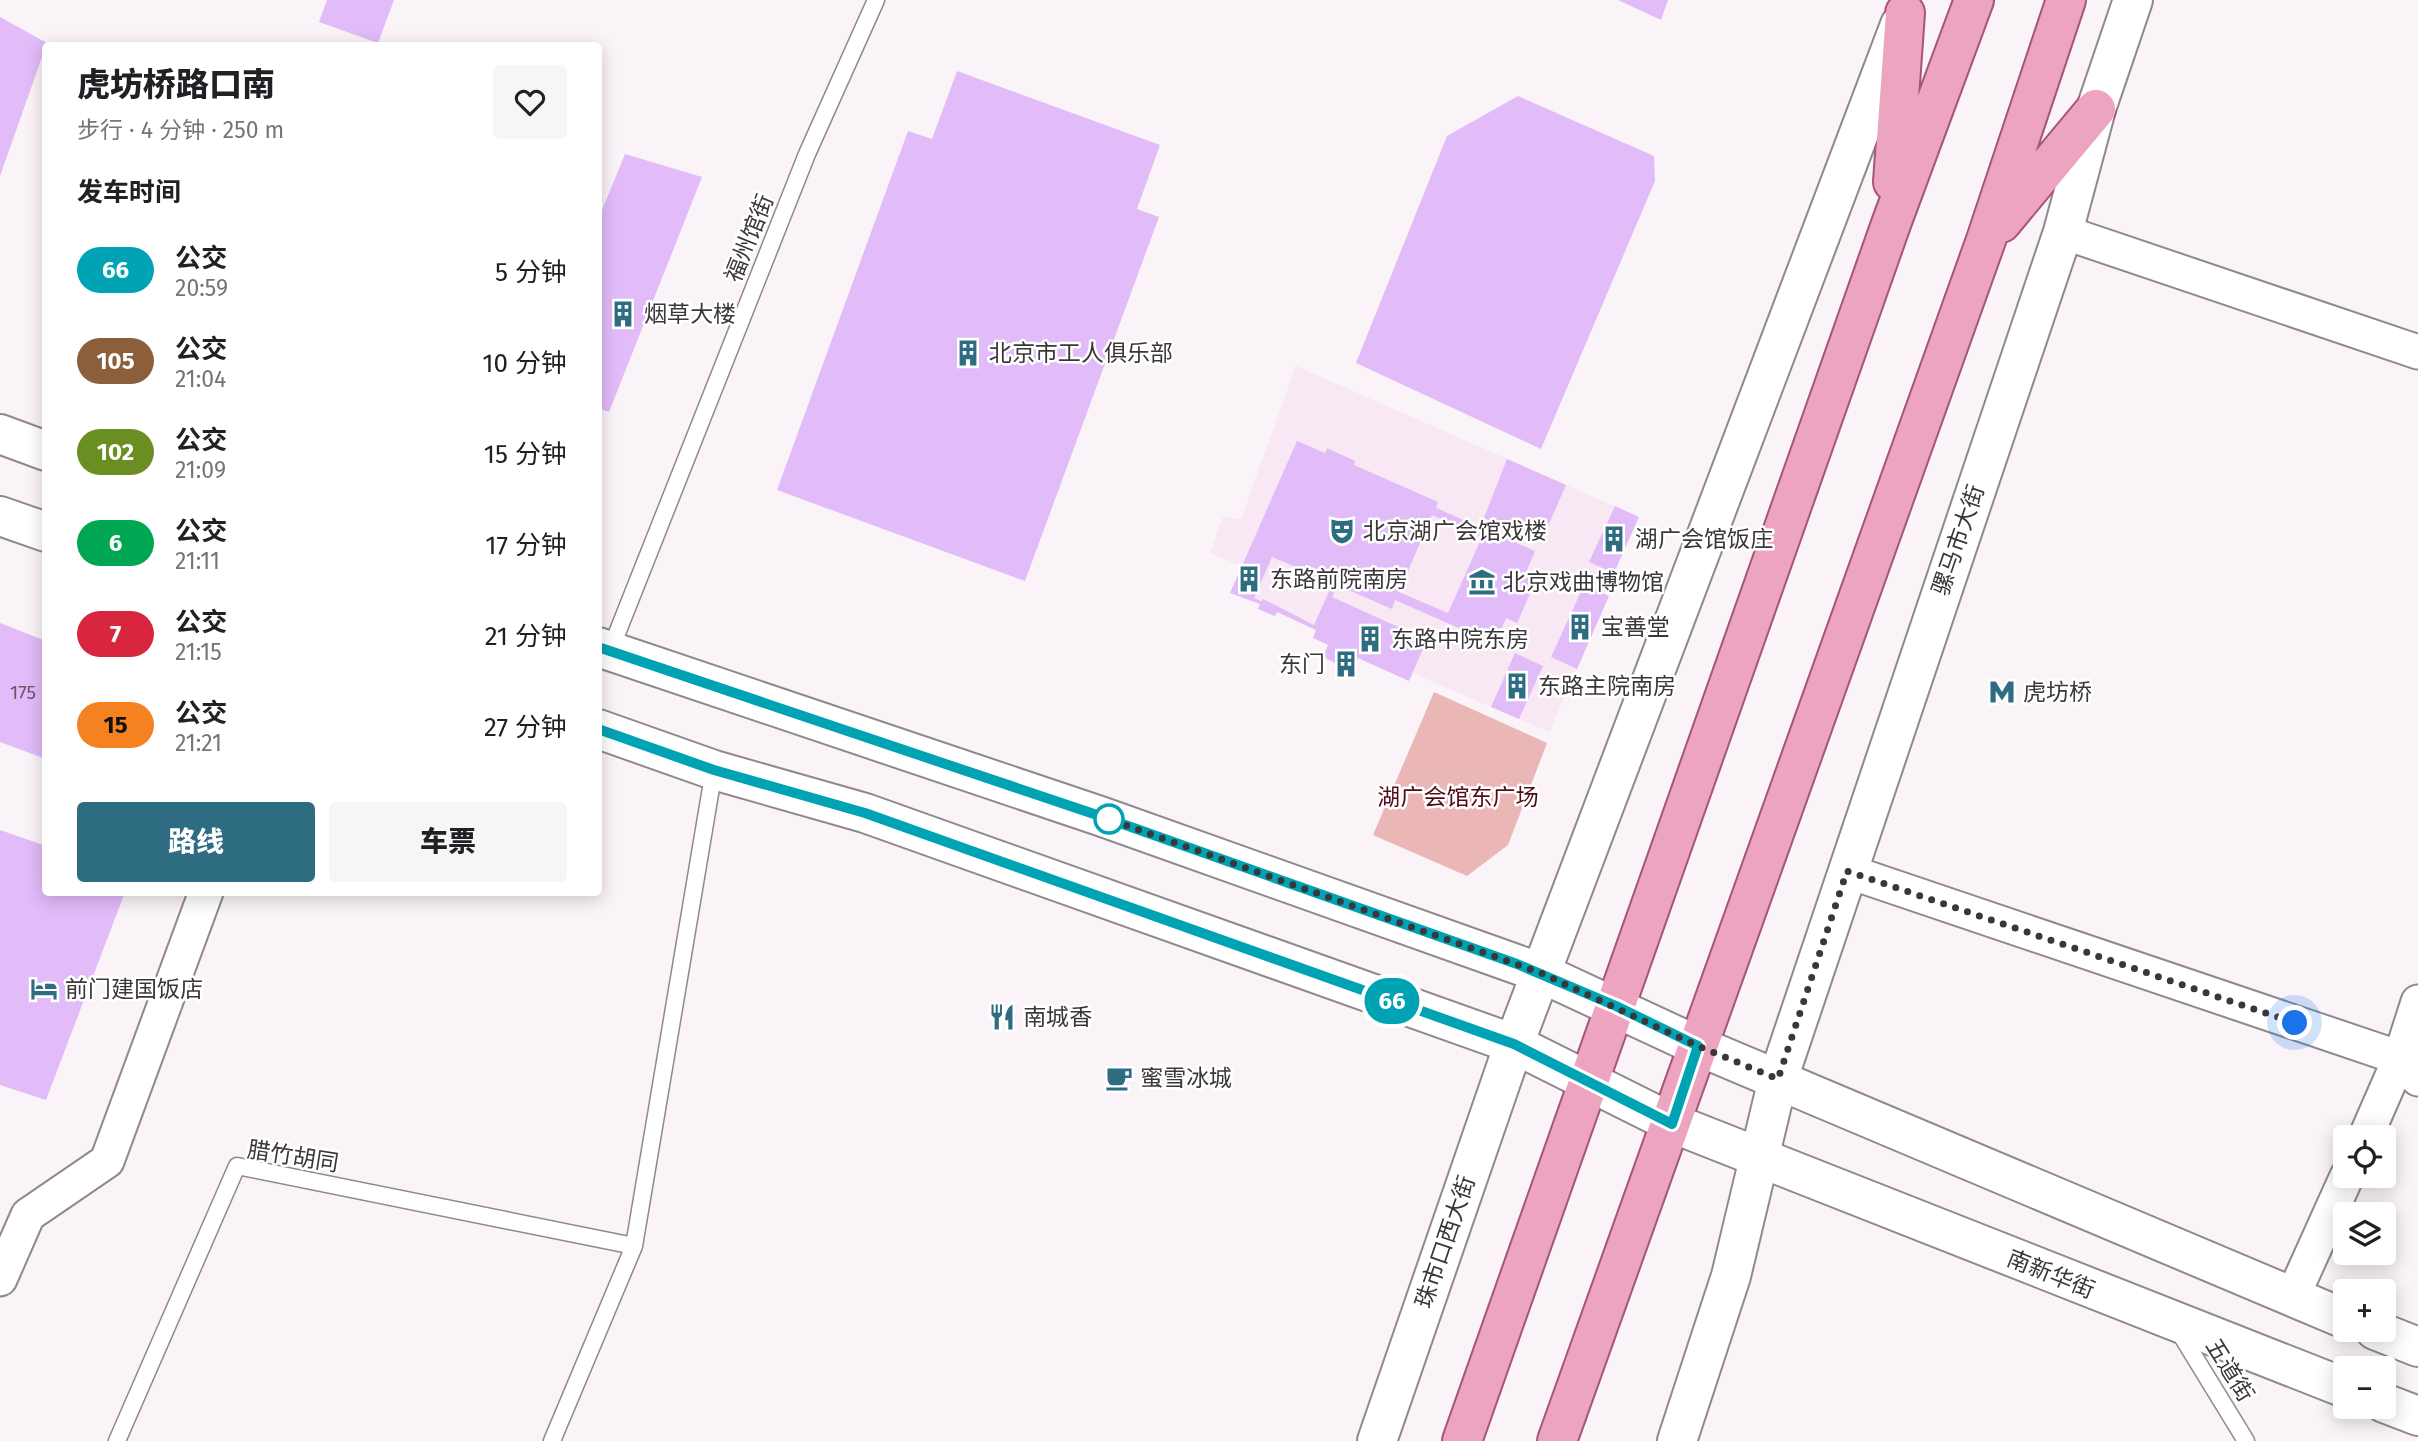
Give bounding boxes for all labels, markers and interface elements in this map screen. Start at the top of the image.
text: 虎坊桥路口南 [77,65,275,105]
button: heart [493,65,567,139]
text: 步行 · 4 分钟 · 250 m [77,116,284,144]
text: 发车时间 [77,177,181,208]
street label: 福州馆街 [719,190,779,286]
text: 公交 [175,243,227,274]
text: 66 [102,256,129,284]
text: 5 分钟 [495,257,567,288]
text: 20:59 [175,274,228,302]
building icon: 烟草大楼 [608,299,638,329]
place label: 烟草大楼 [644,300,736,328]
text: 公交 [175,334,227,365]
building icon: 北京市工人俱乐部 [953,338,983,368]
place label: 北京市工人俱乐部 [989,339,1173,367]
text: 105 [96,347,135,375]
text: 10 分钟 [482,348,567,379]
text: 21:04 [175,365,226,393]
text: 公交 [175,425,227,456]
text: 102 [97,438,134,466]
text: 15 分钟 [484,439,567,470]
text: 21:09 [175,456,226,484]
street label: 骡马市大街 [1926,481,1990,599]
text: 公交 [175,516,227,547]
theatre icon: 北京湖广会馆戏楼 [1327,516,1357,546]
place label: 北京湖广会馆戏楼 [1363,517,1547,545]
building icon: 湖广会馆饭庄 [1599,524,1629,554]
place label: 湖广会馆饭庄 [1635,525,1773,553]
text: 6 [109,529,122,557]
text: 17 分钟 [485,530,567,561]
text: 21:11 [175,547,220,575]
building icon: 东路前院南房 [1234,564,1264,594]
place label: 东路前院南房 [1270,565,1408,593]
museum icon: 北京戏曲博物馆 [1467,567,1497,597]
place label: 北京戏曲博物馆 [1503,568,1664,596]
text: 公交 [175,607,227,638]
building icon: 宝善堂 [1565,612,1595,642]
place label: 宝善堂 [1601,613,1670,641]
text: 7 [110,620,121,648]
text: 21 分钟 [485,621,567,652]
building icon: 东路中院东房 [1355,624,1385,654]
place label: 东路中院东房 [1391,625,1529,653]
text: 21:15 [175,638,222,666]
building icon: 东门 [1331,649,1361,679]
place label: 东门 [1279,650,1325,678]
building icon: 东路主院南房 [1502,671,1532,701]
place label: 东路主院南房 [1538,672,1676,700]
metro station icon: 虎坊桥 [1987,677,2017,707]
place label: 虎坊桥 [2023,678,2092,706]
house number: 175 [10,681,36,704]
text: 公交 [175,698,227,729]
text: 15 [104,711,128,739]
text: 27 分钟 [484,712,567,743]
text: 21:21 [175,729,222,757]
park label: 湖广会馆东广场 [1378,783,1539,811]
button: 路线 [77,802,315,882]
button: 车票 [329,802,567,882]
unlabelled marker [1094,804,1124,834]
hotel icon: 前门建国饭店 [29,974,59,1004]
place label: 前门建国饭店 [65,975,203,1003]
line badge: 66 [1360,978,1424,1024]
text: 66 [1378,987,1406,1015]
restaurant icon: 南城香 [987,1002,1017,1032]
place label: 南城香 [1023,1003,1092,1031]
your location [2277,1005,2312,1040]
cafe icon: 蜜雪冰城 [1104,1063,1134,1093]
place label: 蜜雪冰城 [1140,1064,1232,1092]
map controls [2333,1125,2396,1419]
button: locate [2333,1125,2396,1188]
street label: 腊竹胡同 [245,1135,341,1177]
street label: 珠市口西大街 [1409,1172,1481,1312]
button: layers [2333,1202,2396,1265]
street label: 南新华街 [2003,1244,2099,1304]
button: + [2333,1279,2396,1342]
street label: 五道街 [2200,1333,2260,1407]
button: − [2333,1356,2396,1419]

